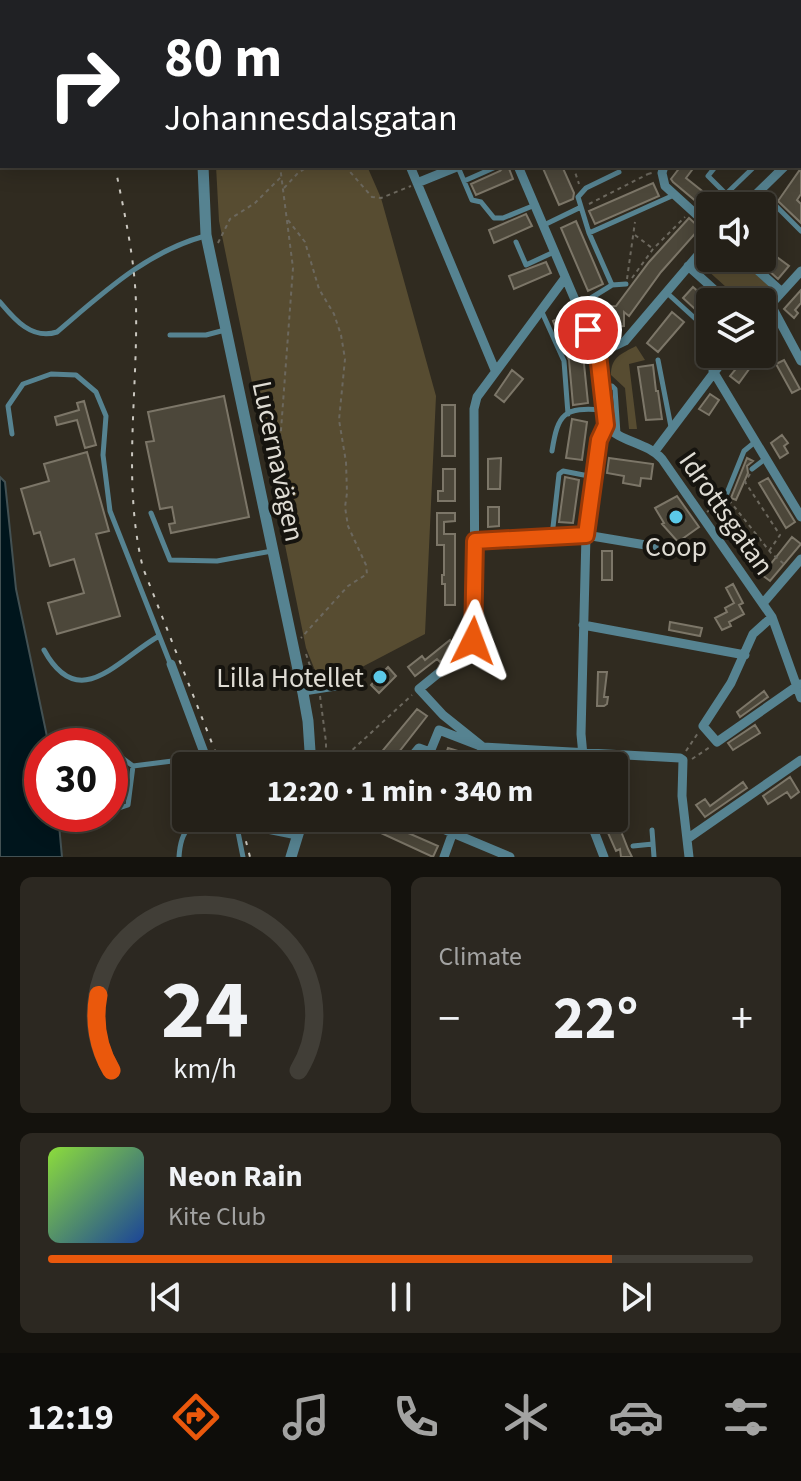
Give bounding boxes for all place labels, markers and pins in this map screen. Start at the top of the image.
pin [554,296,622,364]
marker: Coop [667,508,685,526]
place label: Coop [645,527,707,567]
place label: Lilla Hotellet [216,658,365,698]
marker: Lilla Hotellet [371,668,389,686]

